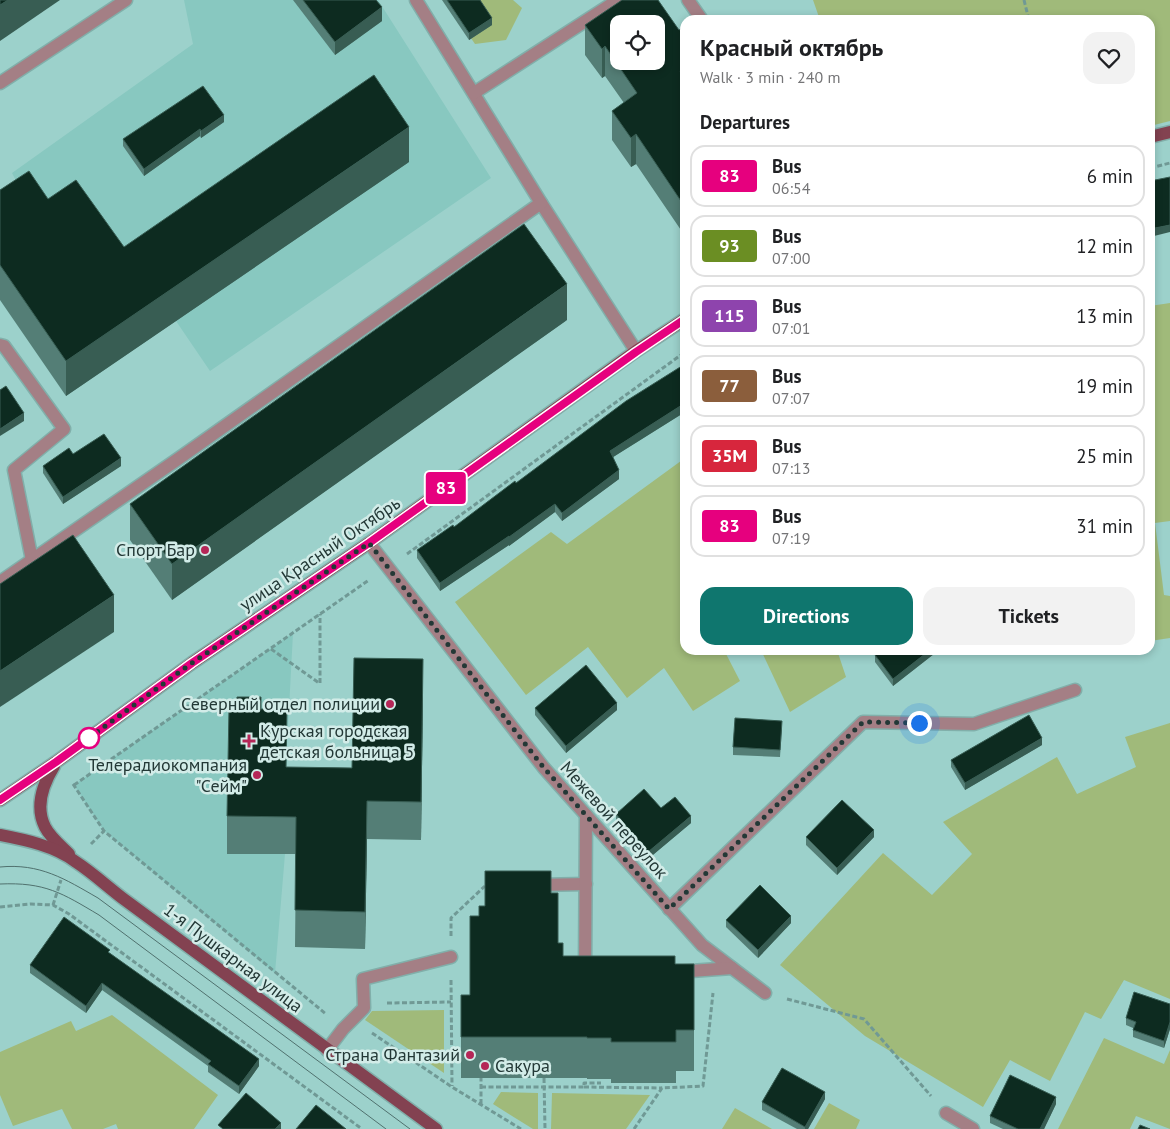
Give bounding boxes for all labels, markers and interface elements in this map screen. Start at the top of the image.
map controls [610,15,665,70]
button: locate [610,15,665,70]
text: Красный октябрь [700,32,883,63]
button: heart [1083,32,1135,84]
text: Walk · 3 min · 240 m [700,67,840,87]
text: Departures [700,110,790,134]
text: Bus [772,154,801,178]
text: 83 [719,164,740,187]
text: 6 min [1087,164,1133,188]
text: 06:54 [772,178,810,198]
text: Bus [772,224,801,248]
text: 93 [719,234,740,257]
text: 12 min [1076,234,1133,258]
text: 07:00 [772,248,810,268]
text: Bus [772,294,801,318]
text: 115 [714,304,745,327]
text: 13 min [1076,304,1133,328]
text: 07:01 [772,318,810,338]
text: Bus [772,364,801,388]
text: 77 [719,374,740,397]
text: 19 min [1076,374,1133,398]
text: 07:07 [772,388,810,408]
text: Bus [772,434,801,458]
text: 35М [712,444,747,467]
text: 25 min [1076,444,1133,468]
text: 07:13 [772,458,810,478]
line badge: 83 [424,472,468,504]
text: 83 [436,476,456,499]
street label: улица Красный Октябрь [235,491,404,616]
text: Bus [772,504,801,528]
text: 83 [719,514,740,537]
text: 31 min [1076,514,1133,538]
text: 07:19 [772,528,810,548]
place label: Спорт Бар [116,538,195,561]
marker: Спорт Бар [199,544,211,556]
button: Directions [700,587,913,645]
button: Tickets [923,587,1135,645]
place label: Северный отдел полиции [181,692,380,715]
marker: Северный отдел полиции [384,698,396,710]
your location [907,711,932,736]
place label: Курская городская детская больница 5 [260,719,414,763]
unlabelled marker [78,727,100,749]
marker: Курская городская детская больница 5 [242,734,256,748]
place label: Телерадиокомпания "Сейм" [88,753,247,797]
street label: Межевой переулок [556,756,673,883]
marker: Телерадиокомпания "Сейм" [251,769,263,781]
street label: 1-я Пушкарная улица [159,898,307,1017]
place label: Страна Фантазий [325,1043,460,1066]
marker: Страна Фантазий [464,1049,476,1061]
place label: Сакура [495,1054,550,1077]
marker: Сакура [479,1060,491,1072]

